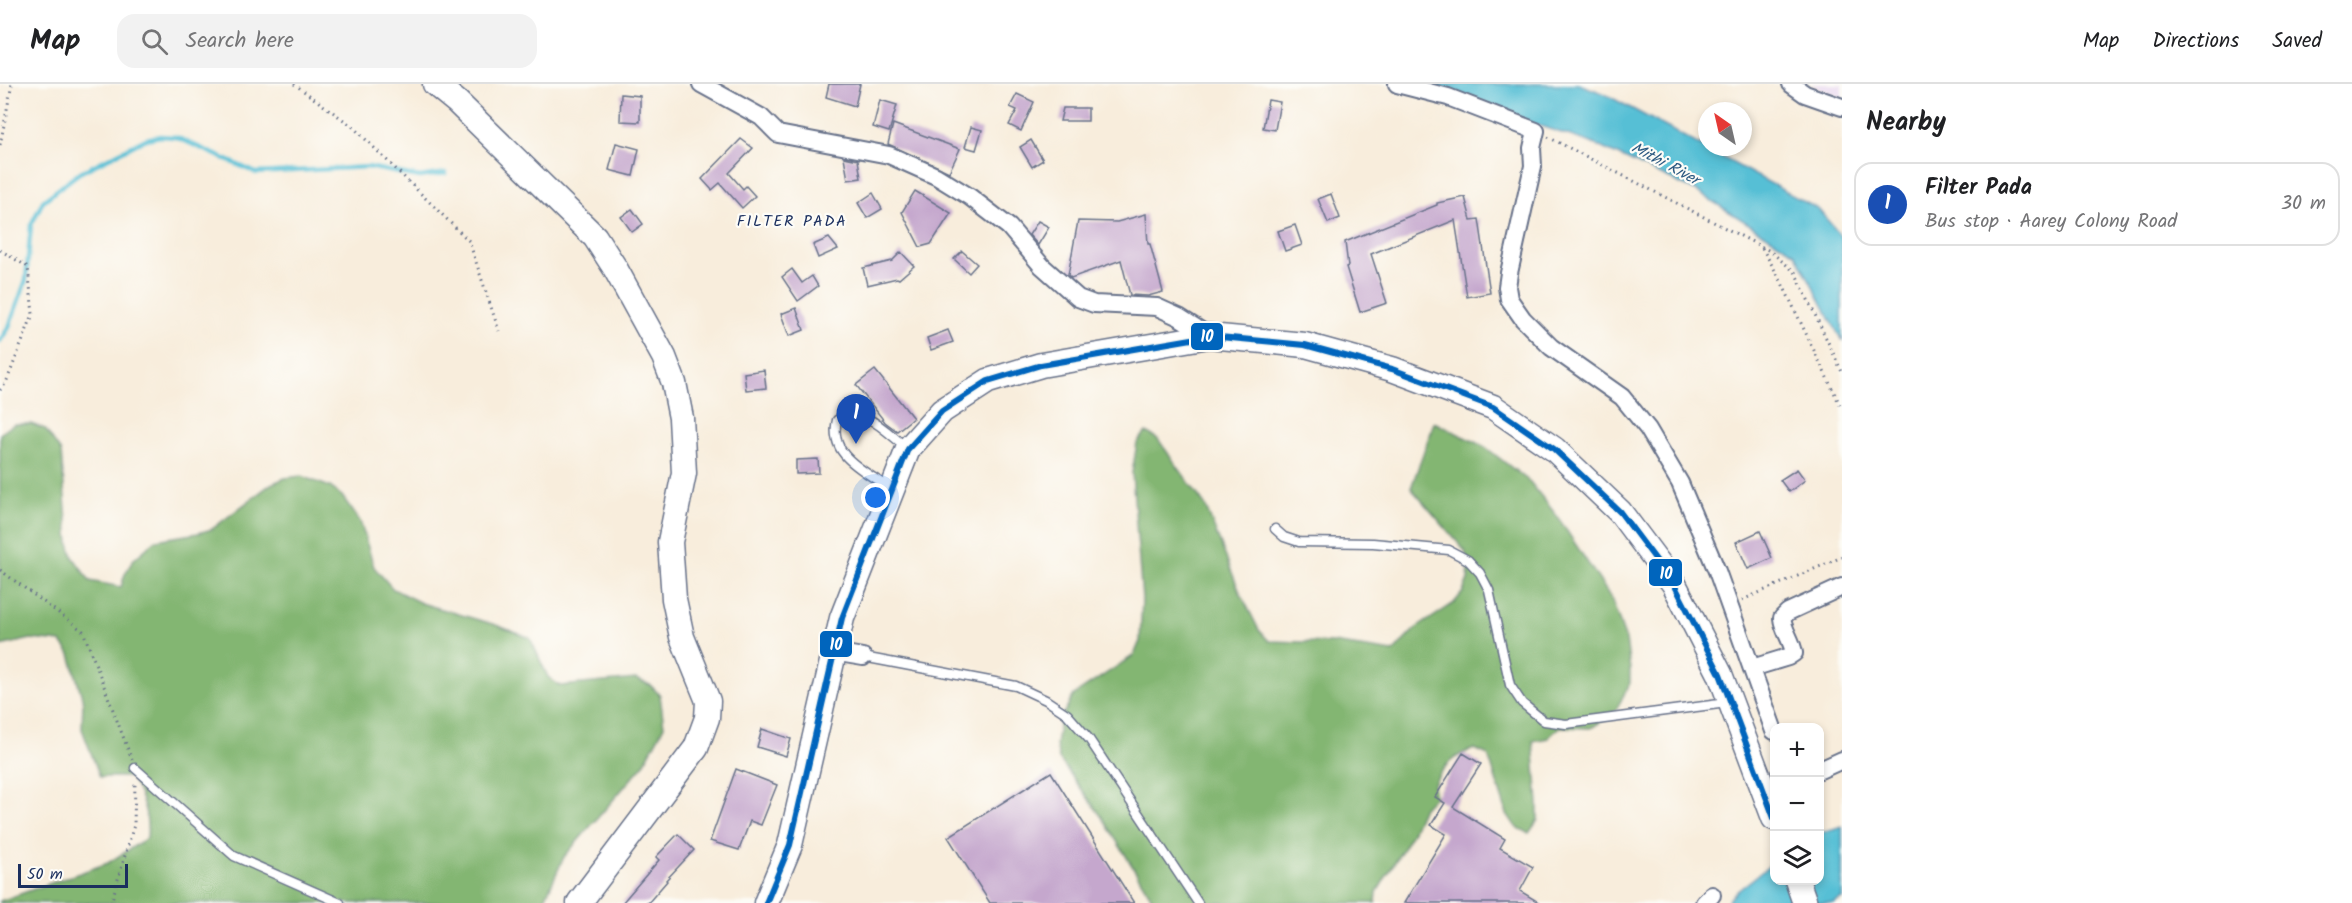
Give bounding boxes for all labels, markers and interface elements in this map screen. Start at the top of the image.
search box [117,14,537,68]
text: Map [30,19,81,64]
text: Search here [186,24,294,59]
icon: search [138,25,171,58]
text: Map [2083,25,2119,58]
text: Directions [2152,25,2239,58]
text: Saved [2272,25,2322,58]
north arrow [1698,102,1752,156]
text: Nearby [1866,102,1946,144]
water label: Mithi River [1627,136,1707,194]
text: Filter Pada [1925,171,2032,206]
text: 1 [1884,188,1891,220]
text: 30 m [2281,188,2326,220]
text: Bus stop · Aarey Colony Road [1925,206,2177,238]
district label: FILTER PADA [737,209,847,234]
line badge: 10 [1190,322,1224,351]
text: 10 [1200,325,1214,350]
pin: 1 [836,394,876,444]
your location [861,483,890,512]
line badge: 10 [1648,558,1683,587]
text: 10 [1659,562,1673,587]
line badge: 10 [819,630,853,658]
text: 10 [829,633,843,658]
map controls [1770,723,1824,885]
button: + [1770,723,1824,777]
button: − [1770,777,1824,831]
button: layers [1770,831,1824,885]
scale bar [18,861,128,888]
text: 50 m [27,862,63,887]

